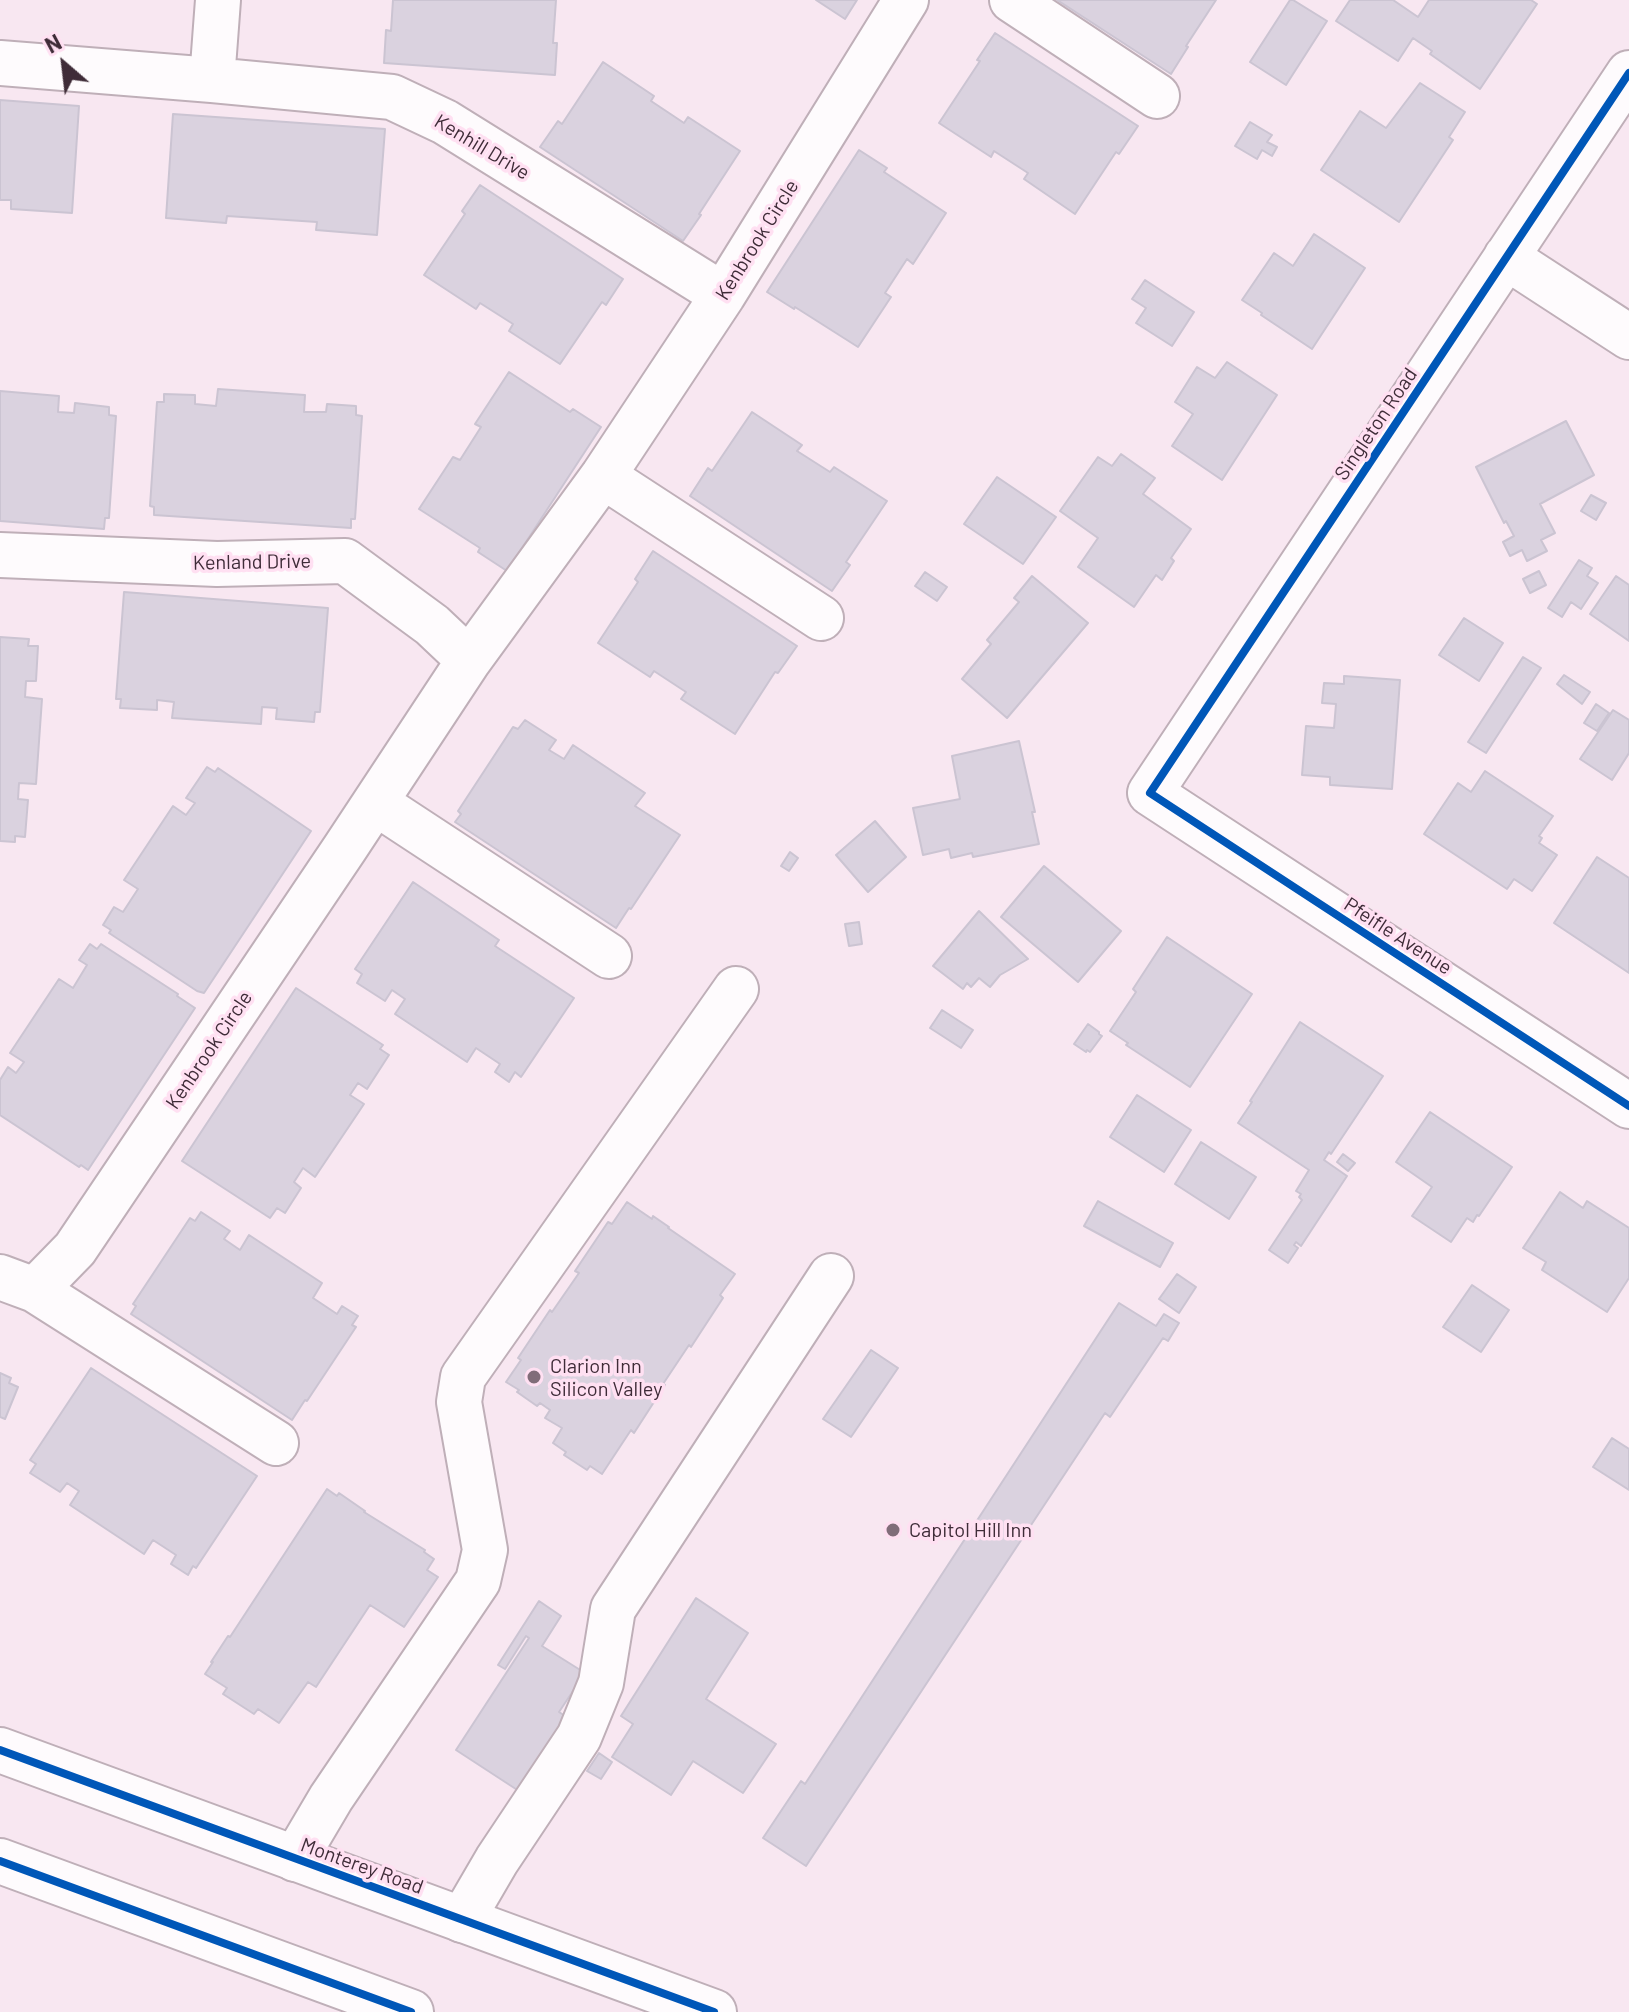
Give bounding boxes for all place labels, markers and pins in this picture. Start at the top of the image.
place label: Clarion Inn Silicon Valley [550,1354,662,1401]
marker: Clarion Inn Silicon Valley [525,1368,543,1386]
place label: Capitol Hill Inn [909,1518,1032,1542]
marker: Capitol Hill Inn [884,1521,902,1539]

